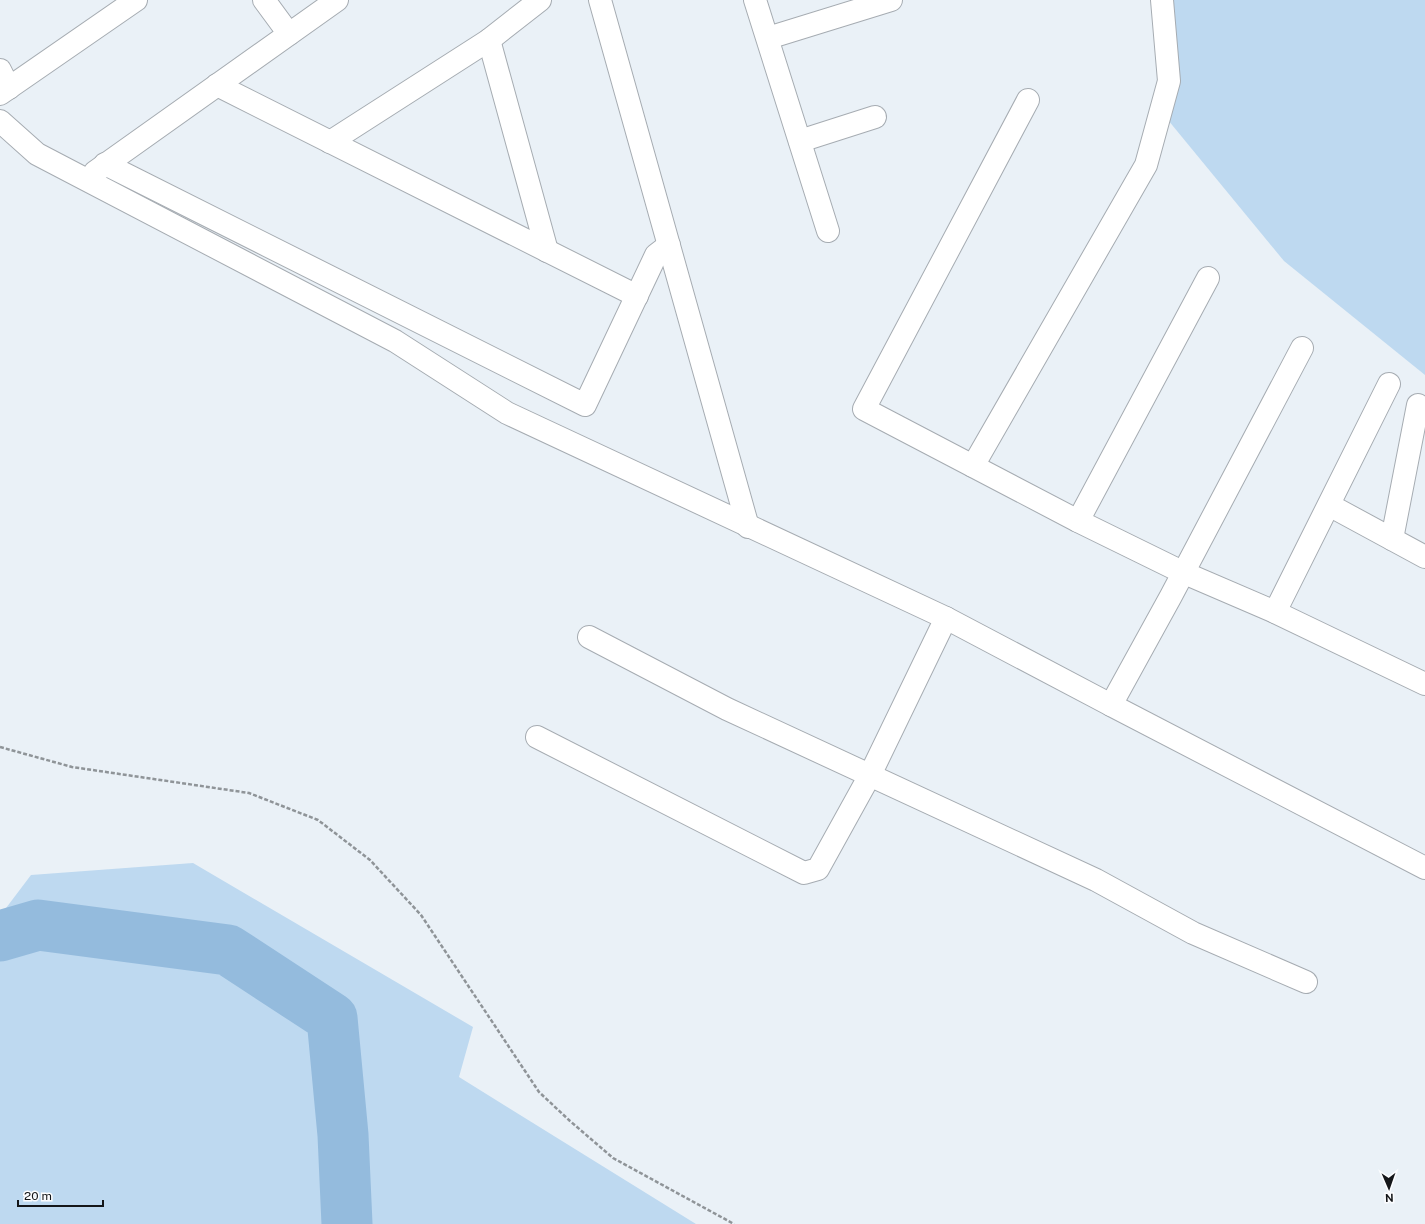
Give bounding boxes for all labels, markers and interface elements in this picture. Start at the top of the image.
north arrow [1369,1168,1409,1208]
scale bar [18,1182,103,1208]
text: 20 m [24,1189,52,1203]
text: N [1385,1192,1394,1204]

